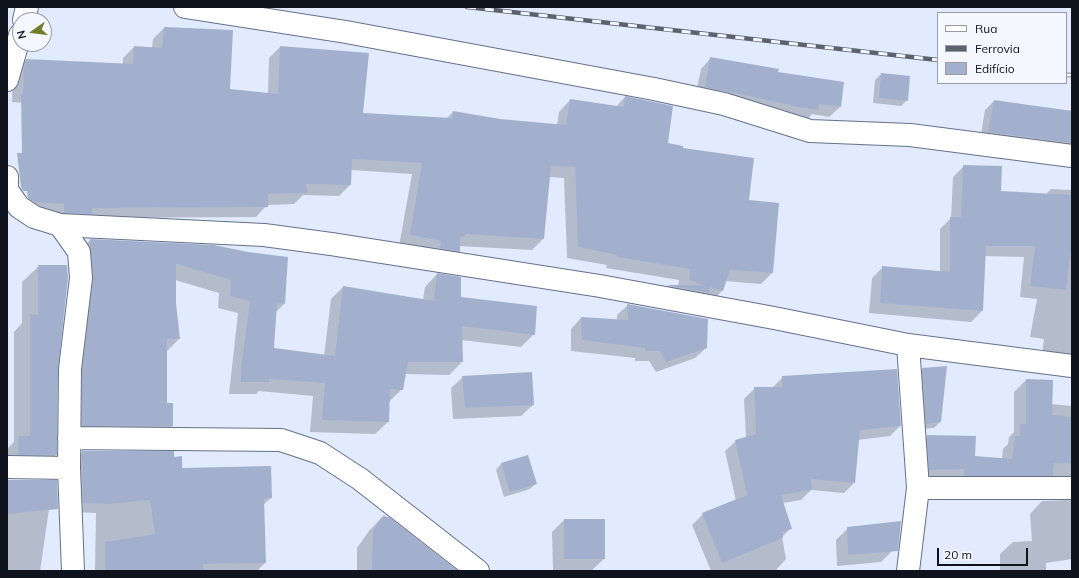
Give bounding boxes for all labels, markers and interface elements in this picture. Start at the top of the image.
north arrow [12,12,52,52]
legend [937,12,1067,84]
text: Rua [975,21,997,36]
text: N [14,29,29,40]
text: Ferrovia [975,41,1020,56]
text: Edifício [975,61,1015,76]
scale bar [939,540,1030,566]
text: 20 m [944,547,972,562]

